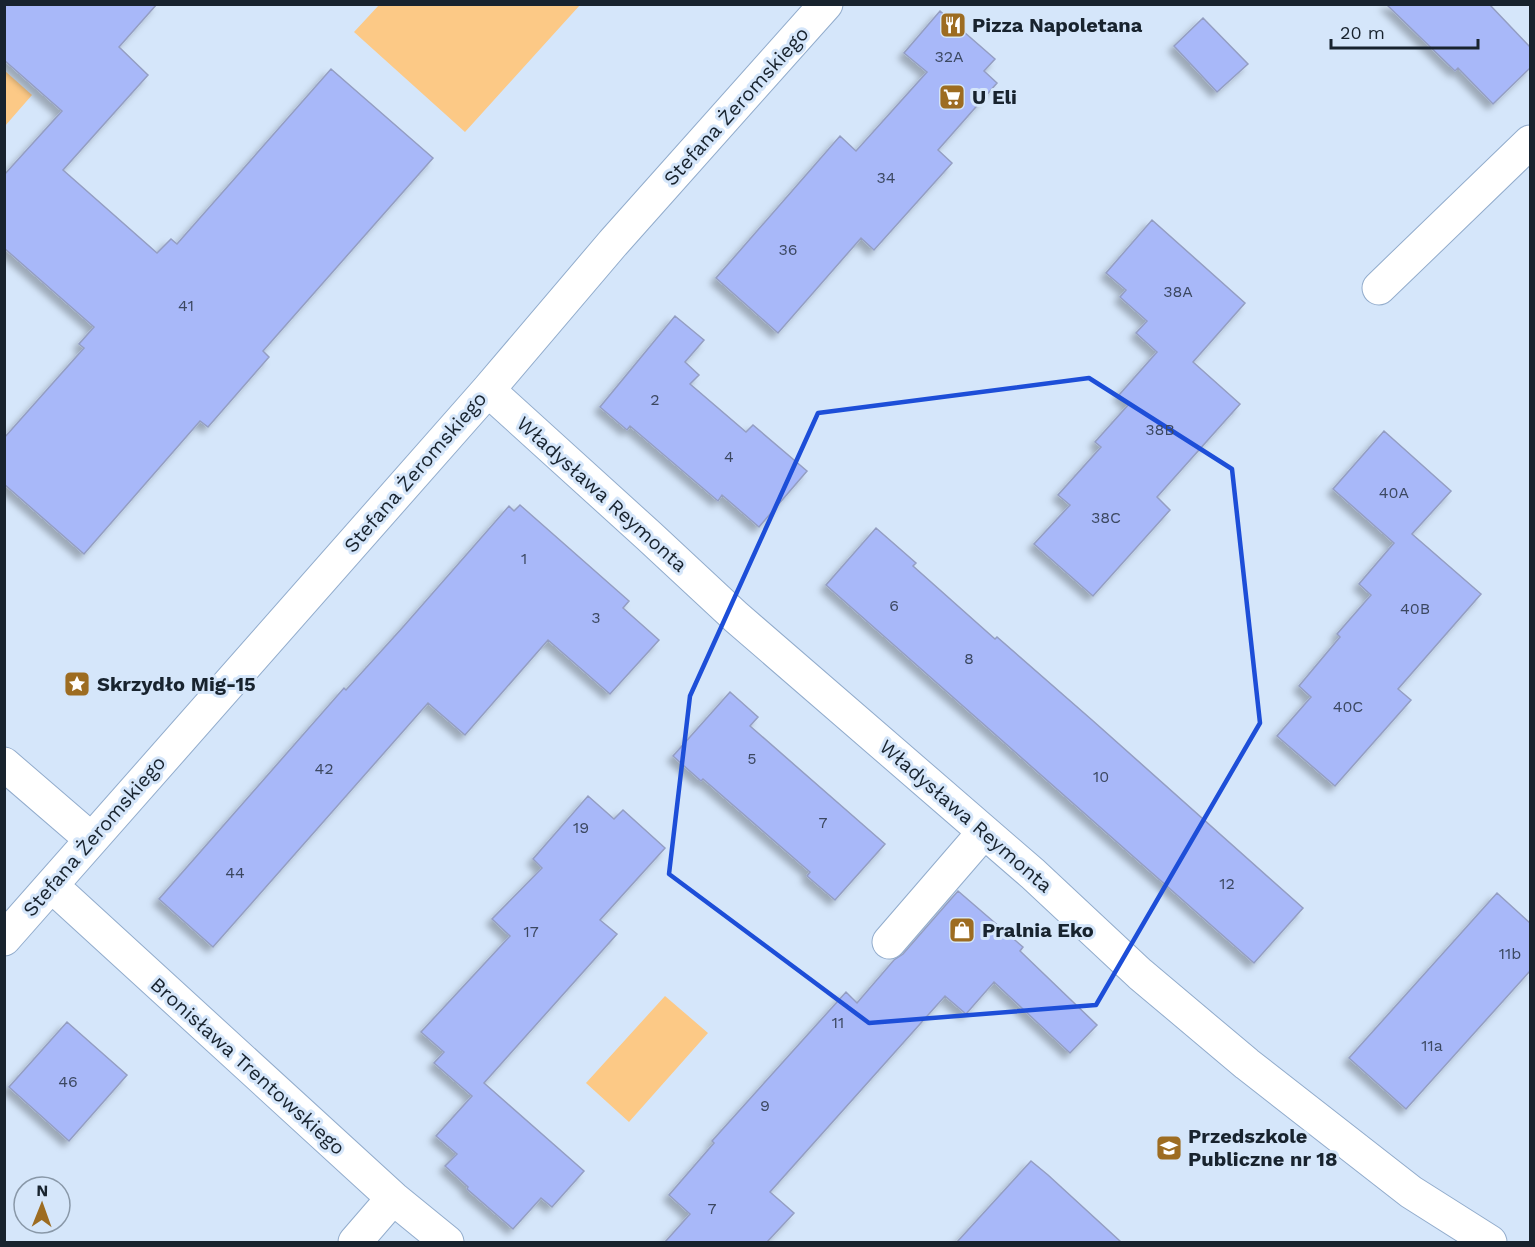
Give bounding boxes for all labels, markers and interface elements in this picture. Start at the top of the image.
restaurant icon: Pizza Napoletana [938,10,968,40]
scale bar [1331,12,1478,50]
place label: Pizza Napoletana [972,13,1143,37]
street label: Stefana Żeromskiego [658,22,814,190]
text: 20 m [1340,22,1385,43]
house number: 32A [934,47,964,66]
supermarket icon: U Eli [937,82,967,112]
place label: U Eli [972,85,1017,109]
house number: 34 [876,168,896,187]
house number: 36 [778,240,798,259]
house number: 38A [1163,282,1193,301]
house number: 41 [178,296,194,315]
street label: Stefana Żeromskiego [339,387,491,557]
house number: 2 [650,390,660,409]
street label: Władysława Reymonta [512,411,692,577]
house number: 38B [1145,420,1175,439]
house number: 4 [724,447,734,466]
house number: 40A [1379,483,1410,502]
house number: 38C [1091,508,1121,527]
house number: 1 [521,549,527,568]
house number: 6 [889,596,899,615]
house number: 40B [1400,599,1430,618]
house number: 3 [591,608,601,627]
house number: 8 [964,649,974,668]
place icon: Skrzydło Mig-15 [62,669,92,699]
place label: Skrzydło Mig-15 [97,672,256,696]
house number: 40C [1333,697,1363,716]
street label: Władysława Reymonta [875,735,1057,897]
house number: 5 [747,749,757,768]
street label: Stefana Żeromskiego [18,751,170,921]
house number: 42 [314,759,334,778]
house number: 10 [1093,767,1109,786]
house number: 7 [819,813,828,832]
house number: 19 [573,818,589,837]
house number: 44 [225,863,245,882]
house number: 12 [1219,874,1235,893]
shop icon: Pralnia Eko [947,915,977,945]
place label: Pralnia Eko [982,918,1094,942]
house number: 17 [523,922,539,941]
house number: 11b [1499,944,1521,963]
street label: Bronisława Trentowskiego [146,972,350,1160]
house number: 11 [832,1013,844,1032]
house number: 11a [1421,1036,1443,1055]
house number: 46 [58,1072,78,1091]
house number: 9 [760,1096,770,1115]
place label: Przedszkole Publiczne nr 18 [1188,1124,1337,1171]
school or university icon: Przedszkole Publiczne nr 18 [1154,1133,1184,1163]
north arrow [12,1175,72,1235]
text: N [36,1181,48,1200]
house number: 7 [708,1199,717,1218]

